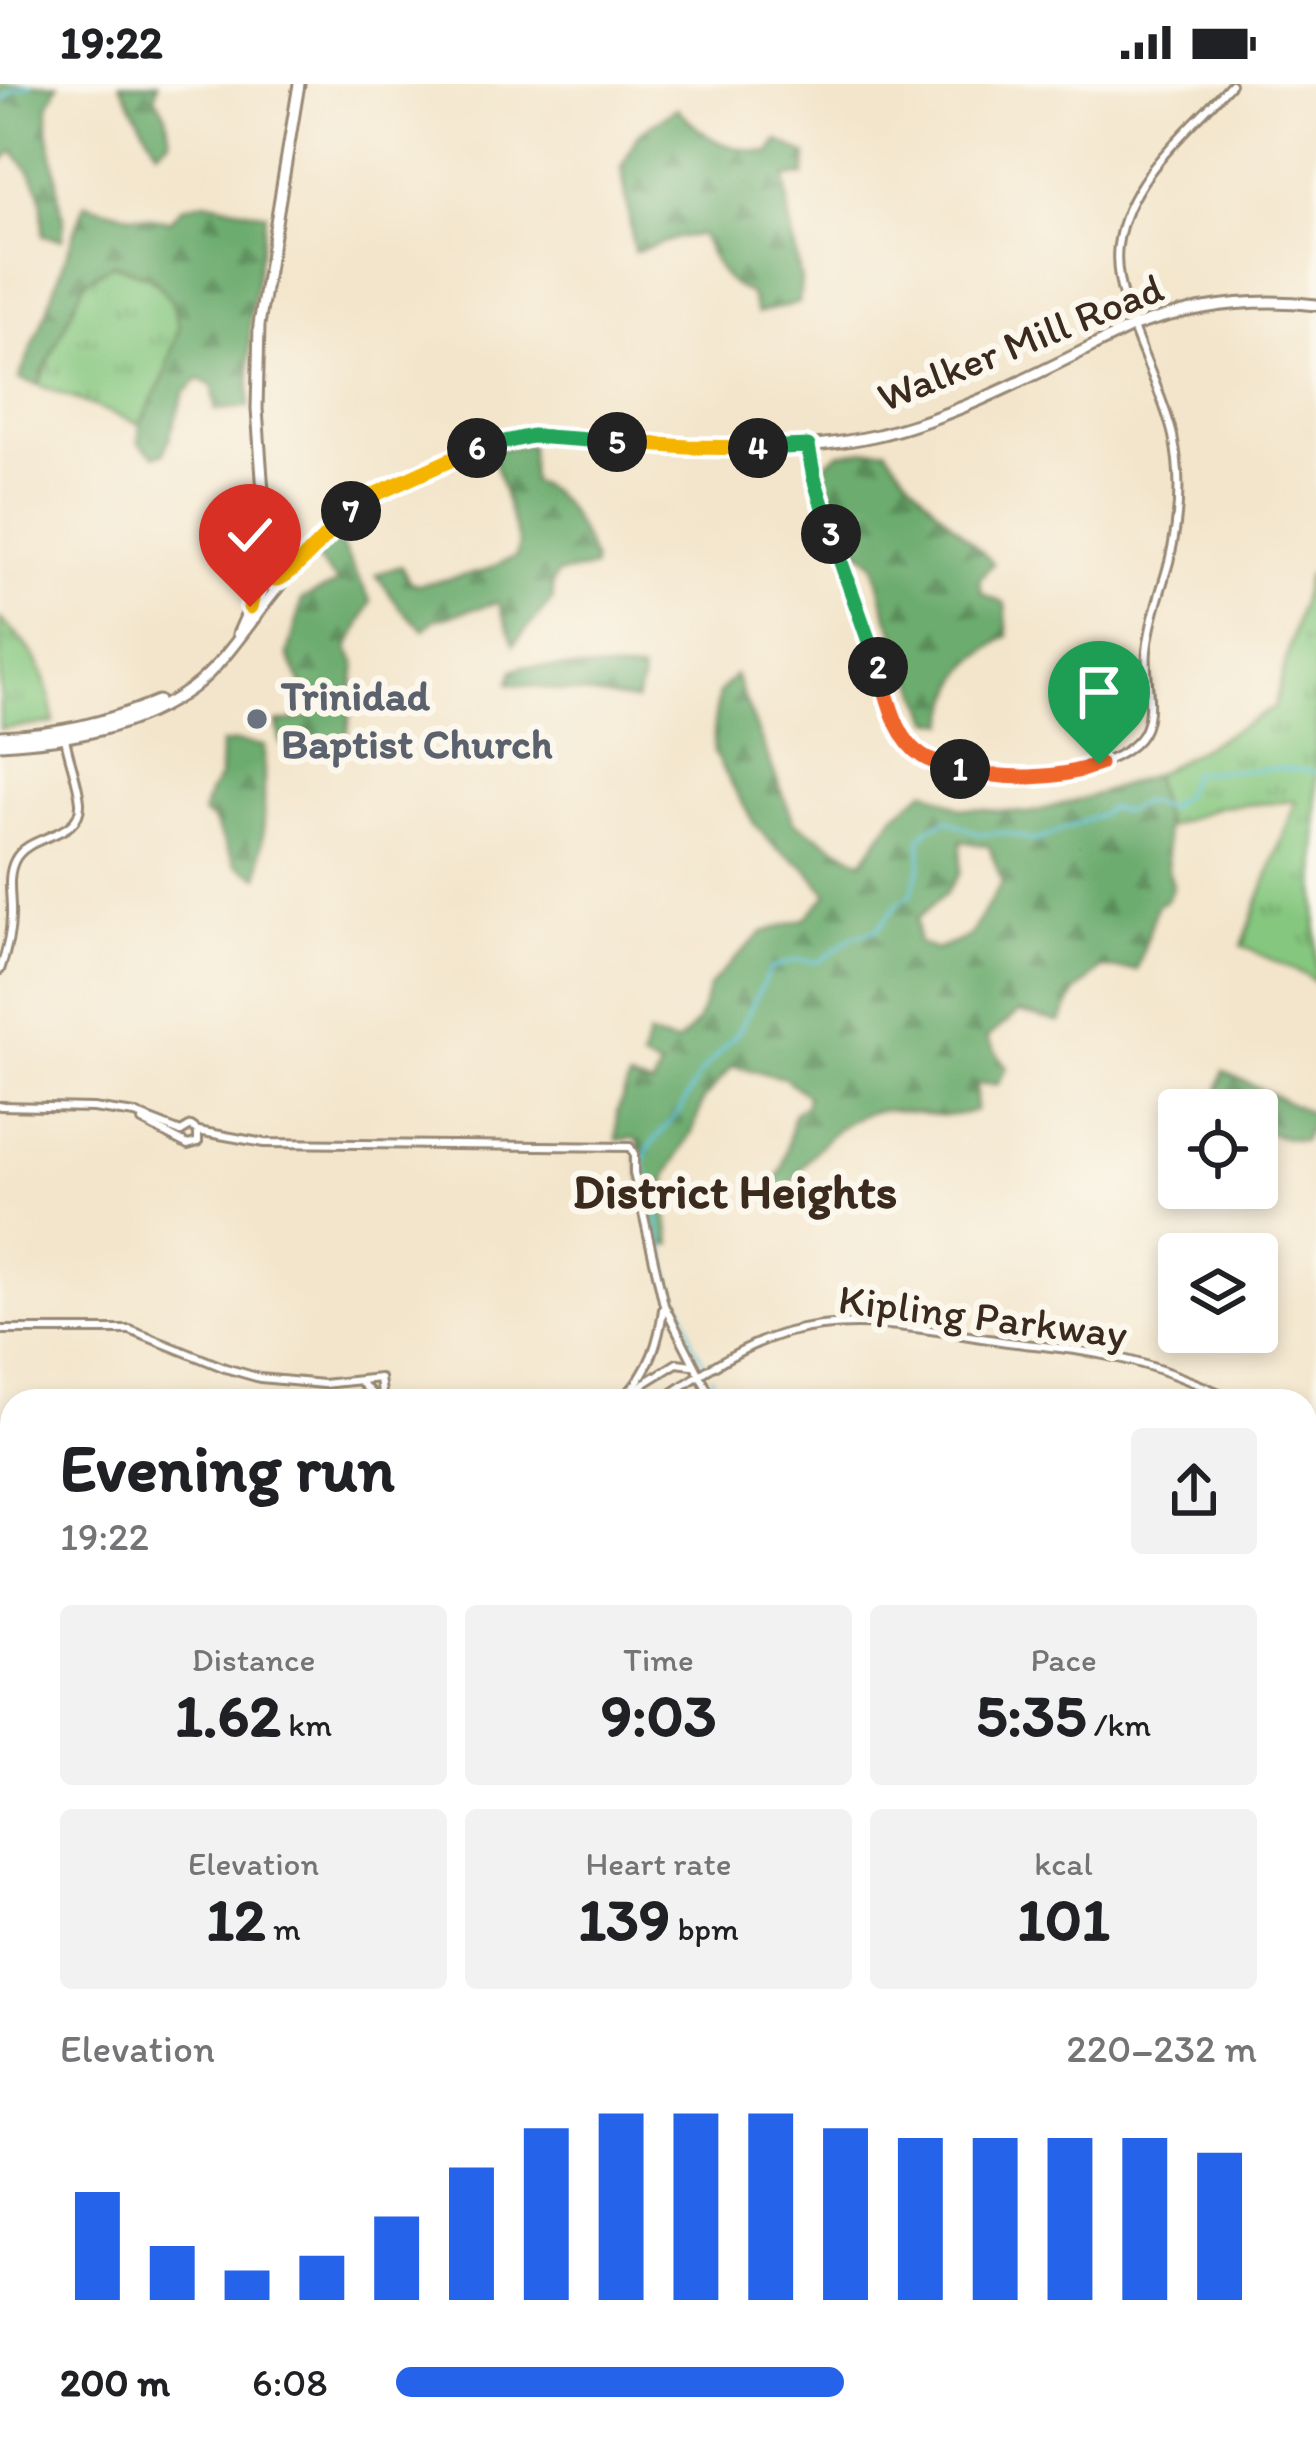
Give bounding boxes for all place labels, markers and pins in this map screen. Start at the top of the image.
pin: 5 [587,412,647,472]
pin: 6 [447,418,507,478]
pin: 4 [728,418,788,478]
pin: 7 [321,481,381,541]
pin [199,484,301,607]
pin: 3 [801,504,861,564]
pin: 2 [848,637,908,697]
pin [1048,641,1150,764]
place label: Trinidad Baptist Church [280,670,553,769]
marker: Trinidad Baptist Church [244,706,270,732]
pin: 1 [930,739,990,799]

